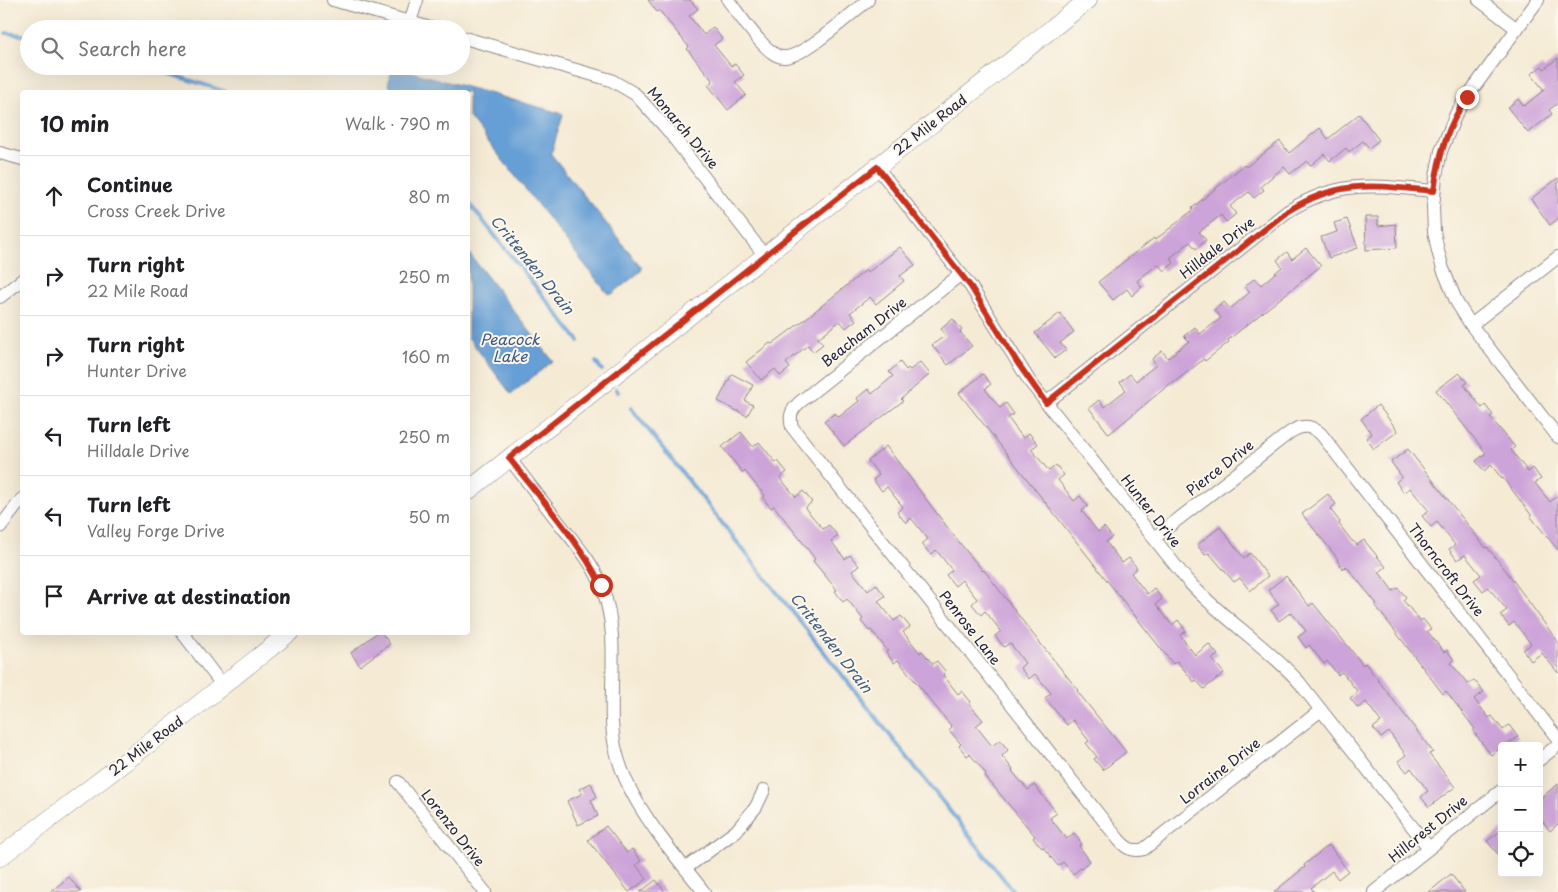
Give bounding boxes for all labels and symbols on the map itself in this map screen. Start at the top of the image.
street label: Monarch Drive [643,82,724,174]
route end [1456,86,1479,109]
street label: 22 Mile Road [888,89,971,160]
water label: Crittenden Drain [486,209,581,319]
street label: Hilldale Drive [1175,212,1259,283]
street label: Beacham Drive [817,292,911,372]
water label: Peacock Lake [480,327,541,367]
street label: Pierce Drive [1181,435,1258,501]
street label: Hunter Drive [1116,470,1187,552]
street label: Thorncroft Drive [1403,519,1489,621]
route start [590,574,613,597]
street label: Penrose Lane [935,586,1006,669]
water label: Crittenden Drain [786,587,879,698]
street label: 22 Mile Road [104,710,187,781]
street label: Lorraine Drive [1175,733,1264,809]
street label: Lorenzo Drive [417,785,490,871]
street label: Hillcrest Drive [1384,790,1472,867]

